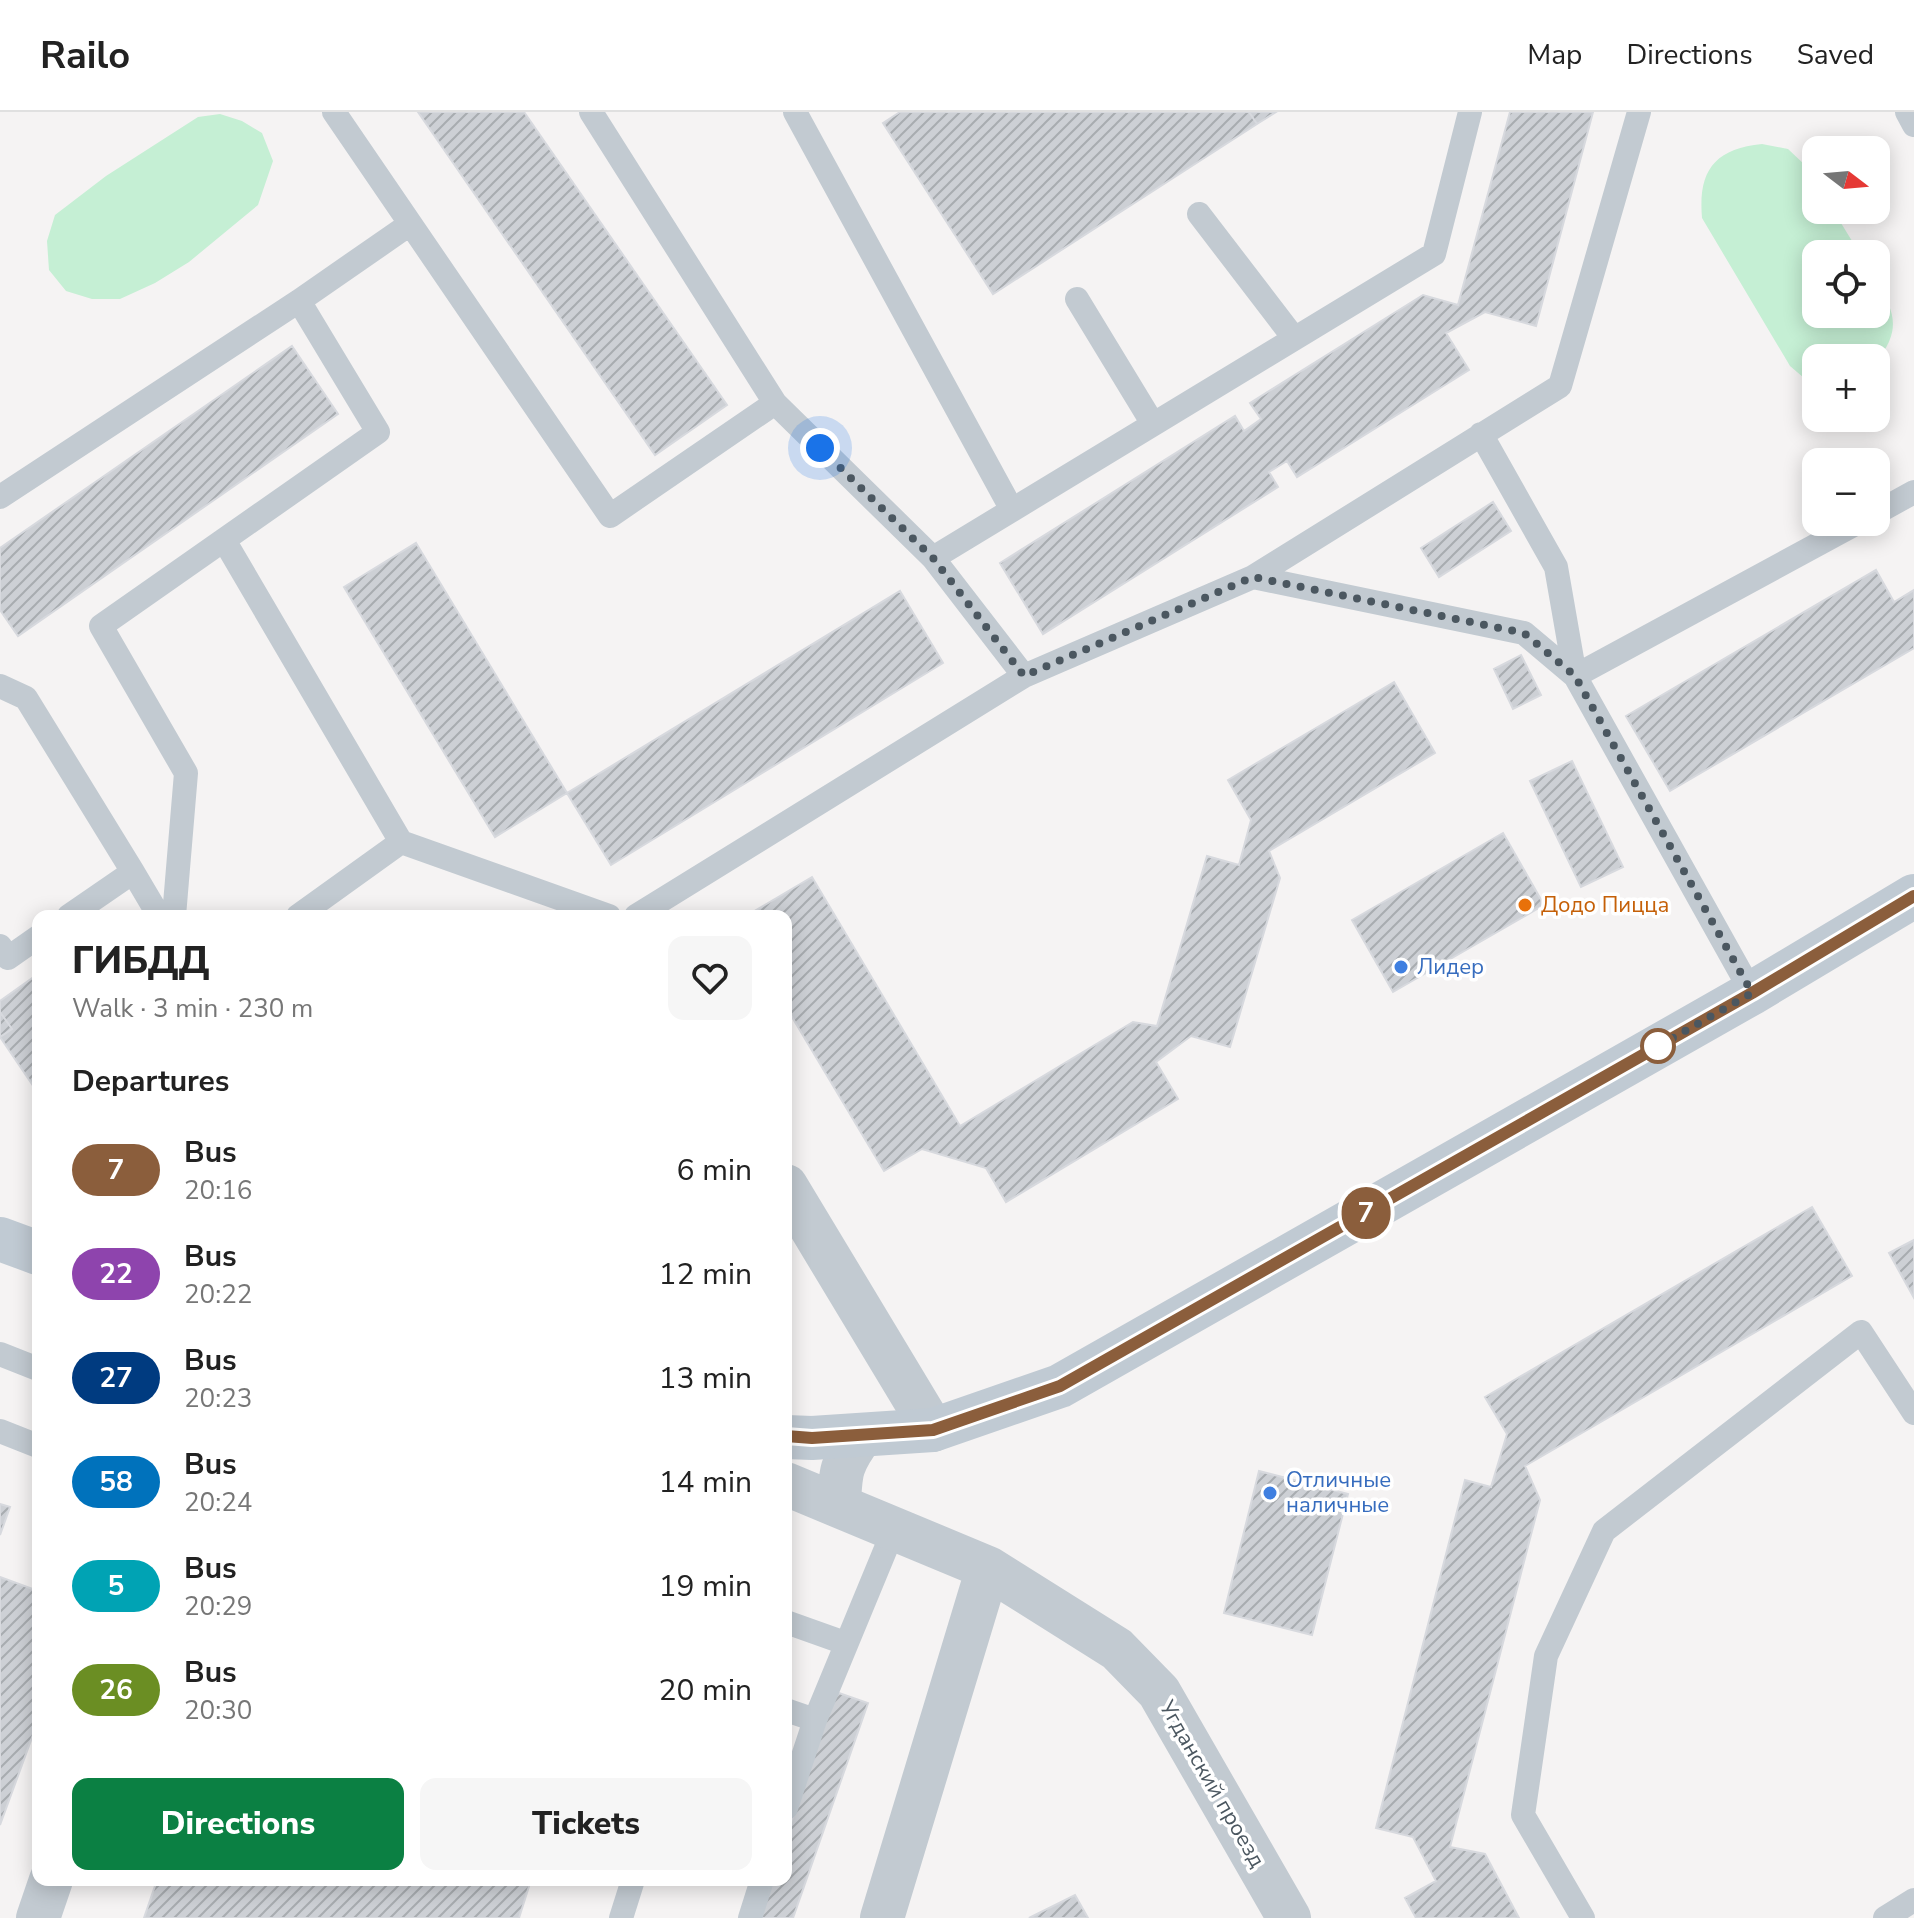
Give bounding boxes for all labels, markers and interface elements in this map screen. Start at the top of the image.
text: Railo [40,30,130,81]
text: Map [1527,36,1582,74]
text: Directions [1626,36,1753,74]
text: Saved [1797,36,1874,74]
north arrow [1802,136,1890,224]
map controls [1802,136,1890,536]
button: locate [1802,240,1890,328]
button: + [1802,344,1890,432]
your location [800,428,840,468]
button: − [1802,448,1890,536]
place label: Додо Пицца [1541,890,1669,920]
marker: Додо Пицца [1516,896,1534,914]
text: ГИБДД [72,935,210,986]
button: heart [668,936,752,1020]
place label: Лидер [1417,952,1484,982]
marker: Лидер [1392,958,1410,976]
text: Walk · 3 min · 230 m [72,991,313,1026]
unlabelled marker [1641,1029,1675,1063]
text: Departures [72,1061,229,1102]
text: Bus [184,1132,237,1173]
text: 6 min [677,1150,752,1191]
text: 7 [108,1151,124,1189]
text: 20:16 [184,1173,252,1208]
line badge: 7 [1340,1187,1392,1239]
text: 7 [1358,1194,1374,1232]
text: Bus [184,1236,237,1277]
text: 12 min [659,1254,752,1295]
text: 22 [99,1255,133,1293]
text: 20:22 [184,1277,252,1312]
text: Bus [184,1340,237,1381]
text: 13 min [659,1358,752,1399]
text: 27 [99,1359,133,1397]
text: 20:23 [184,1381,252,1416]
text: Bus [184,1444,237,1485]
text: 14 min [659,1462,752,1503]
text: 58 [99,1463,133,1501]
place label: Отличные наличные [1286,1465,1391,1520]
marker: Отличные наличные [1261,1484,1279,1502]
text: 20:24 [184,1485,252,1520]
text: Bus [184,1548,237,1589]
text: 19 min [659,1566,752,1607]
text: 5 [108,1567,124,1605]
text: 20:29 [184,1589,252,1624]
text: Bus [184,1652,237,1693]
text: 20 min [659,1670,752,1711]
text: 26 [99,1671,133,1709]
text: 20:30 [184,1693,252,1728]
street label: Угданский проезд [1151,1694,1272,1873]
button: Directions [72,1778,404,1870]
button: Tickets [420,1778,752,1870]

